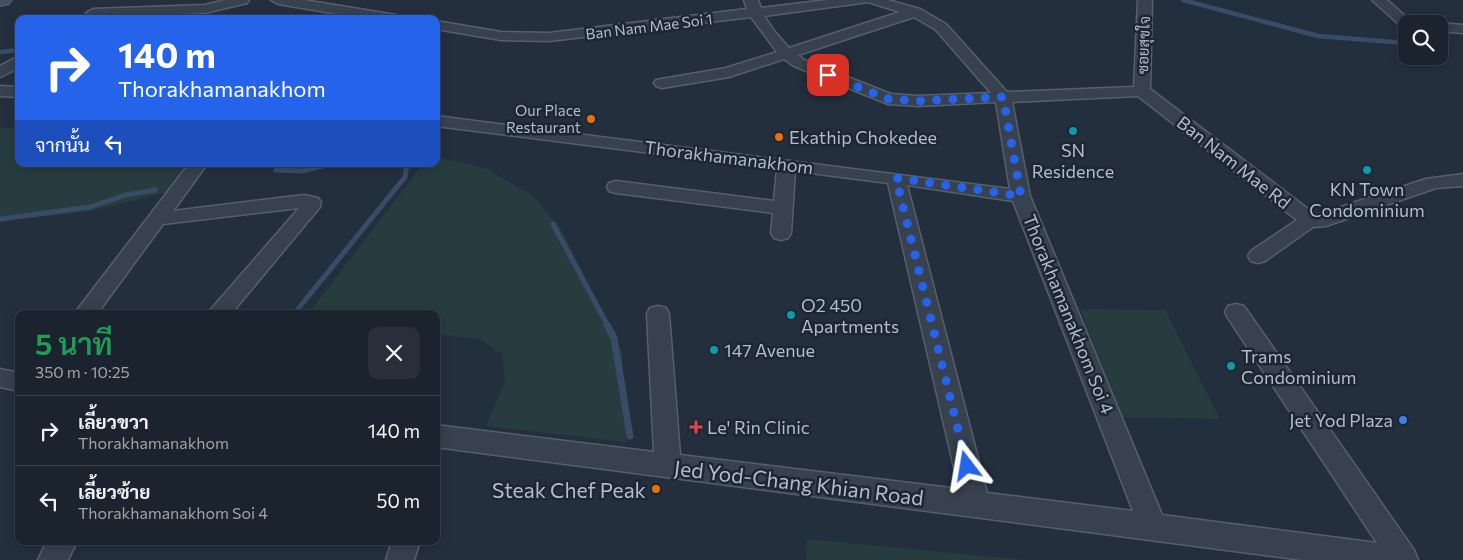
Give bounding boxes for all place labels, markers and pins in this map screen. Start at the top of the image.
pin [807,54,849,96]
place label: Our Place Restaurant [506,101,581,136]
marker: Our Place Restaurant [585,113,597,125]
marker: SN Residence [1067,125,1079,137]
place label: Ekathip Chokedee [789,126,937,148]
marker: Ekathip Chokedee [773,131,785,143]
place label: SN Residence [1032,139,1114,182]
marker: KN Town Condominium [1361,164,1373,176]
place label: KN Town Condominium [1309,178,1425,221]
place label: O2 450 Apartments [801,294,899,337]
marker: O2 450 Apartments [785,309,797,321]
place label: 147 Avenue [724,339,815,361]
marker: 147 Avenue [708,344,720,356]
place label: Trams Condominium [1241,345,1357,388]
marker: Trams Condominium [1225,360,1237,372]
place label: Jet Yod Plaza [1289,409,1393,431]
marker: Jet Yod Plaza [1397,414,1409,426]
place label: Le' Rin Clinic [707,416,810,438]
marker: Le' Rin Clinic [689,420,703,434]
place label: Steak Chef Peak [492,477,646,502]
marker: Steak Chef Peak [650,483,662,495]

